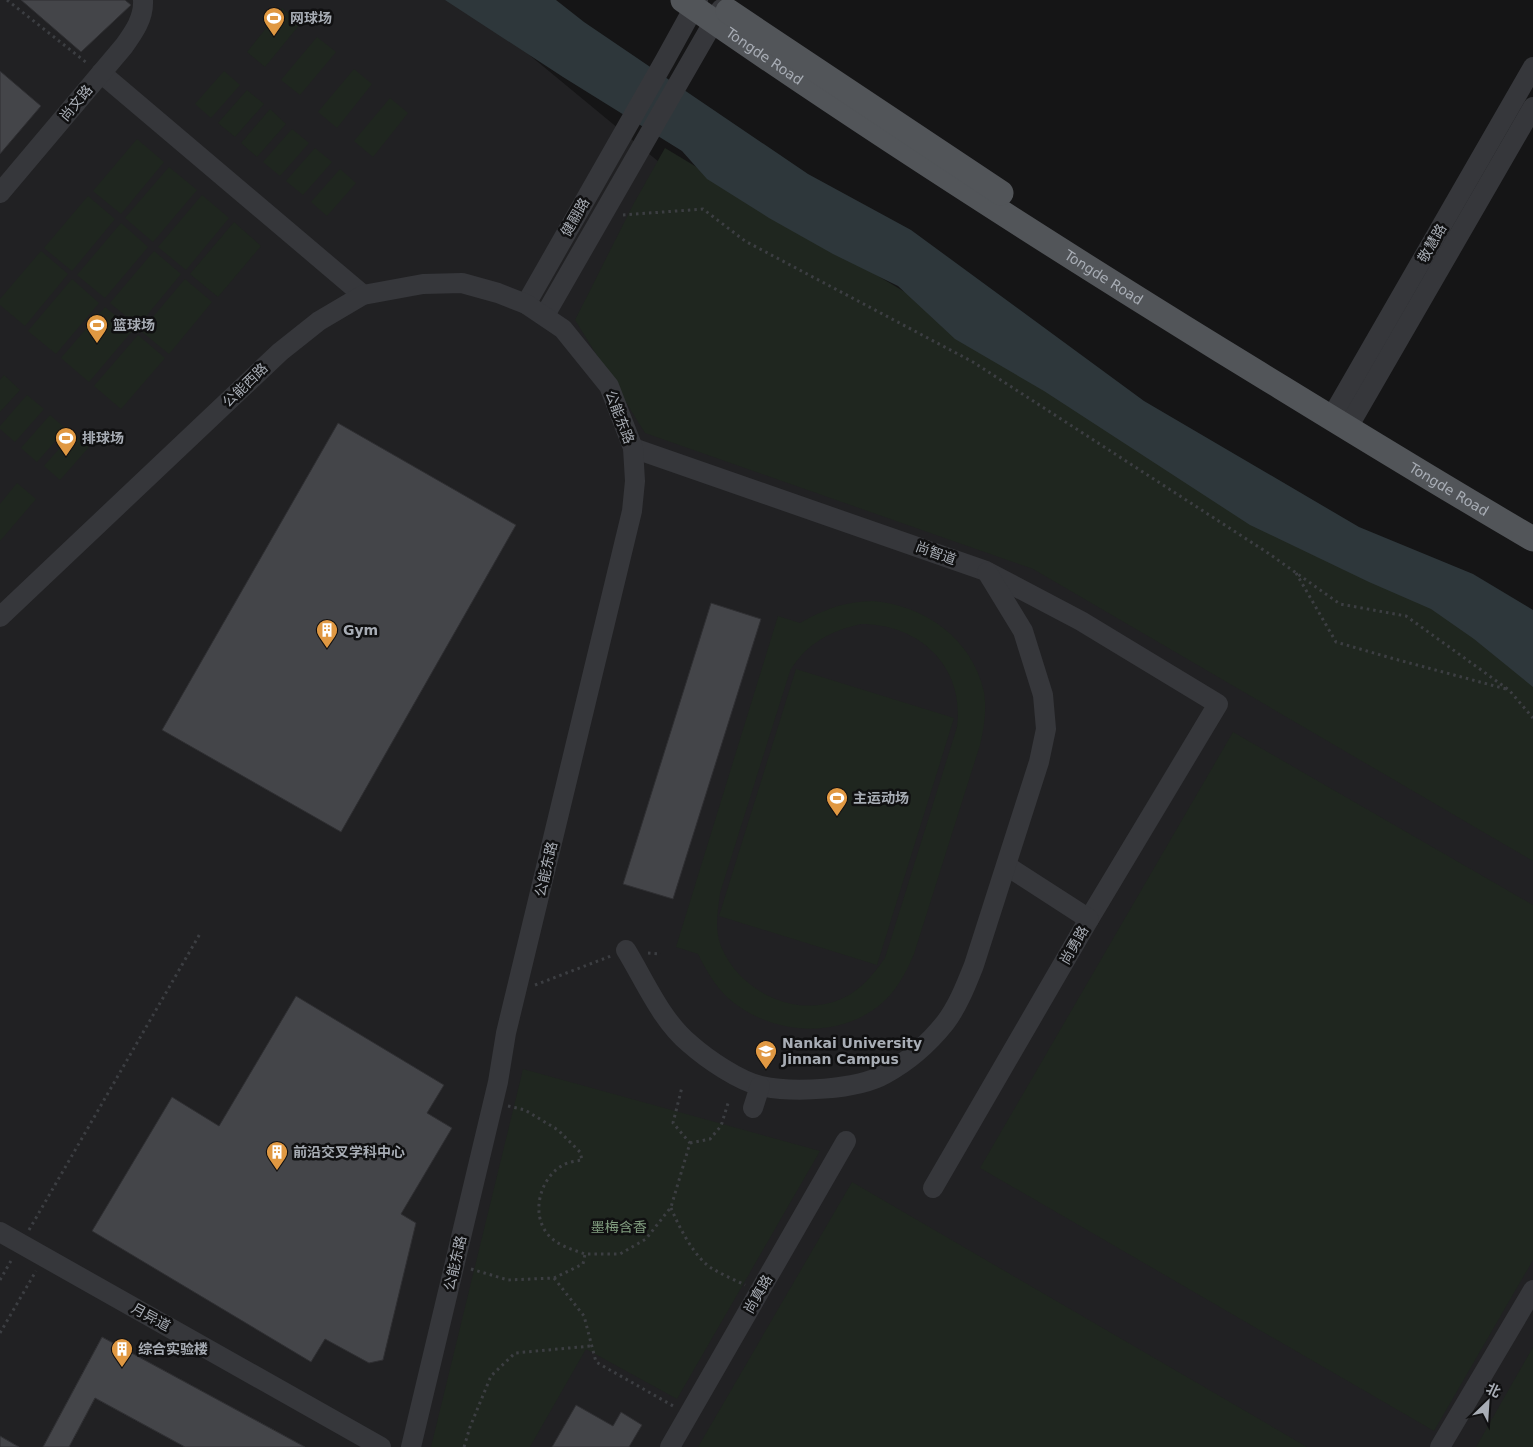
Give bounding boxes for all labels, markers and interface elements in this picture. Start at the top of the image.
sports icon: 网球场 [262,6,286,37]
place label: 网球场 [290,10,332,26]
street label: Tongde Road [722,24,806,88]
street label: 尚文路 [56,82,96,124]
street label: 健翮路 [558,195,592,239]
street label: 敬慧路 [1415,221,1449,265]
street label: Tongde Road [1061,246,1146,308]
sports icon: 篮球场 [85,313,109,344]
place label: 篮球场 [113,317,155,333]
street label: 公能西路 [219,360,271,410]
street label: 公能东路 [602,388,638,446]
sports icon: 排球场 [54,426,78,457]
place label: 排球场 [82,430,124,446]
street label: Tongde Road [1405,459,1491,519]
street label: 尚智道 [914,538,958,568]
building icon: Gym [315,618,339,649]
place label: Gym [343,622,378,638]
sports icon: 主运动场 [825,786,849,817]
place label: 主运动场 [853,790,909,806]
street label: 公能东路 [532,840,560,898]
street label: 尚勇路 [1057,923,1091,967]
place label: Nankai University Jinnan Campus [781,1035,922,1067]
school or university icon: Nankai University Jinnan Campus [754,1039,778,1070]
building icon: 前沿交叉学科中心 [265,1140,289,1171]
place label: 前沿交叉学科中心 [293,1144,405,1160]
park label: 墨梅含香 [591,1219,647,1235]
street label: 公能东路 [441,1234,469,1292]
street label: 尚真路 [741,1272,775,1316]
street label: 月异道 [129,1300,173,1334]
building icon: 综合实验楼 [110,1337,134,1368]
place label: 综合实验楼 [138,1341,208,1357]
north arrow [1463,1377,1513,1427]
text: 北 [1484,1380,1503,1400]

